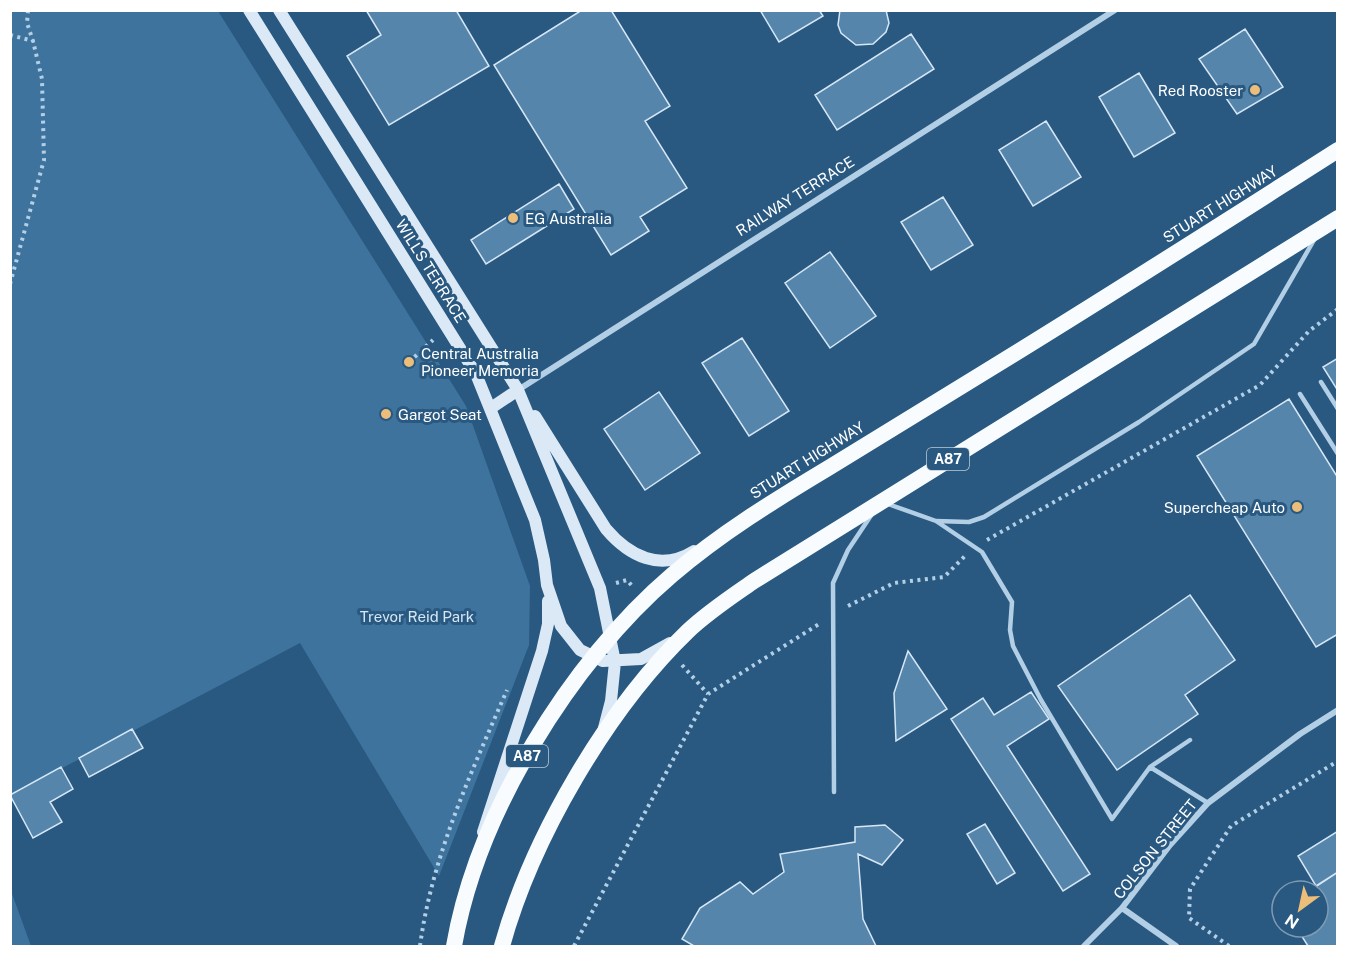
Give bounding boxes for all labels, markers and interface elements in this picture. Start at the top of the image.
place label: Red Rooster [1158,82,1243,99]
marker: Red Rooster [1248,83,1262,97]
street label: RAILWAY TERRACE [733,153,857,239]
street label: STUART HIGHWAY [1160,162,1280,246]
place label: EG Australia [525,210,612,227]
marker: EG Australia [506,211,520,225]
street label: WILLS TERRACE [392,216,470,326]
place label: Central Australia Pioneer Memoria [421,345,539,379]
marker: Central Australia Pioneer Memoria [402,355,416,369]
place label: Gargot Seat [398,406,482,423]
marker: Gargot Seat [379,407,393,421]
street label: STUART HIGHWAY [747,418,867,502]
road number: A87 [927,448,969,470]
place label: Supercheap Auto [1164,499,1285,516]
marker: Supercheap Auto [1290,500,1304,514]
park label: Trevor Reid Park [360,608,474,625]
road number: A87 [506,745,548,767]
street label: COLSON STREET [1110,796,1200,902]
north arrow [1270,879,1330,939]
text: N [1282,910,1303,933]

